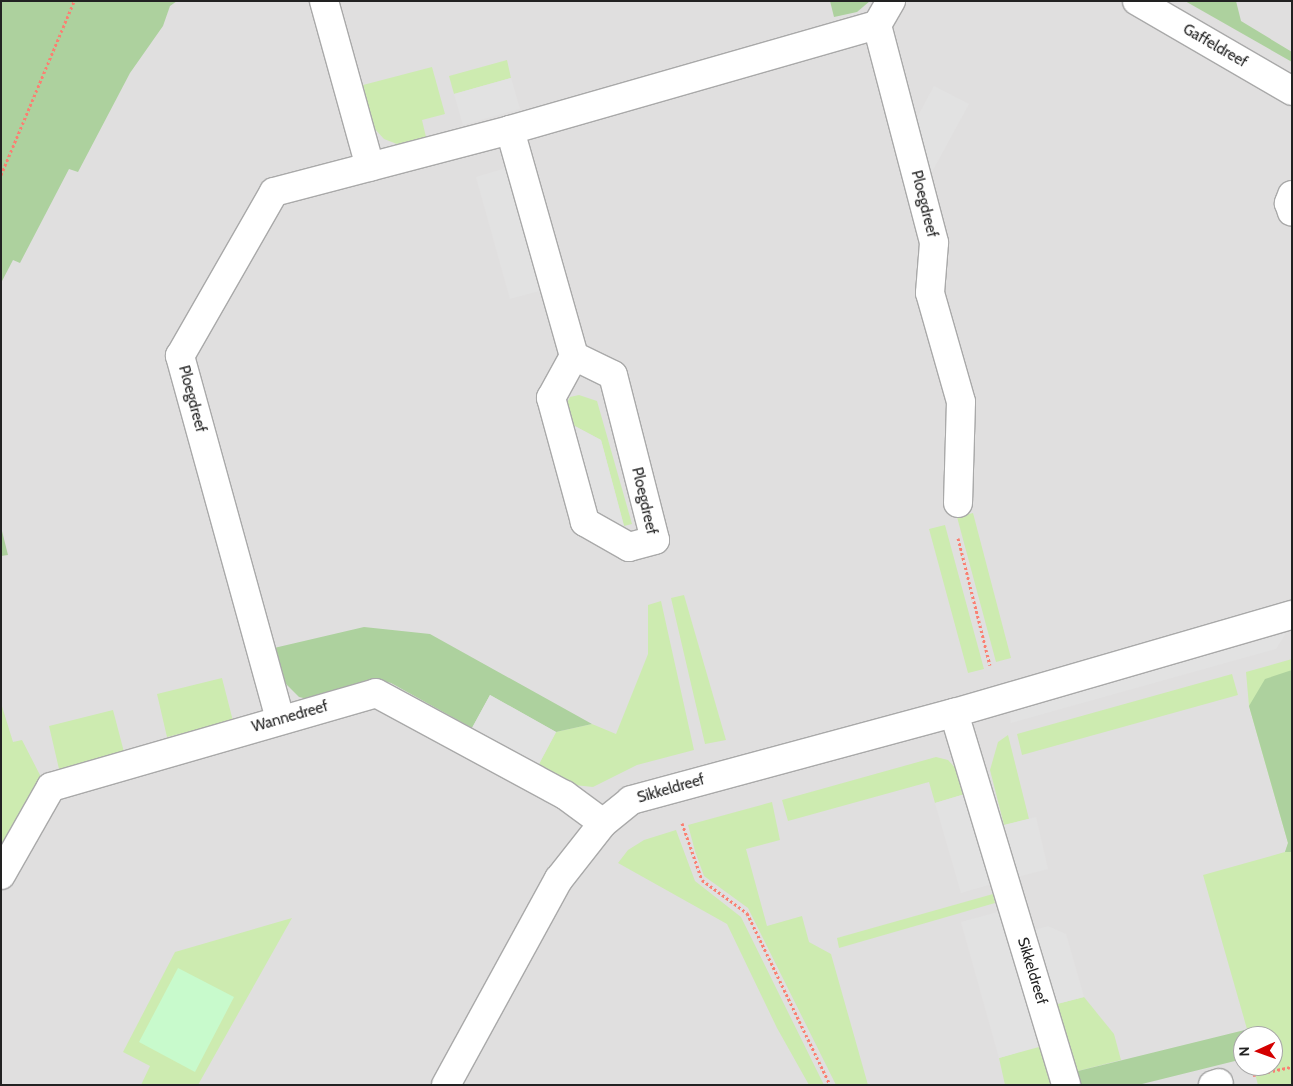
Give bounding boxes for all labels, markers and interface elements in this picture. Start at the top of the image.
street label: Gaffeldreef [1180,20,1250,72]
street label: Ploegdreef [907,169,941,239]
street label: Ploegdreef [174,364,210,434]
street label: Ploegdreef [628,466,660,536]
street label: Wannedreef [250,698,330,736]
street label: Sikkeldreef [635,771,707,807]
street label: Sikkeldreef [1013,935,1051,1007]
north arrow [1233,1026,1283,1076]
text: N [1235,1046,1253,1057]

